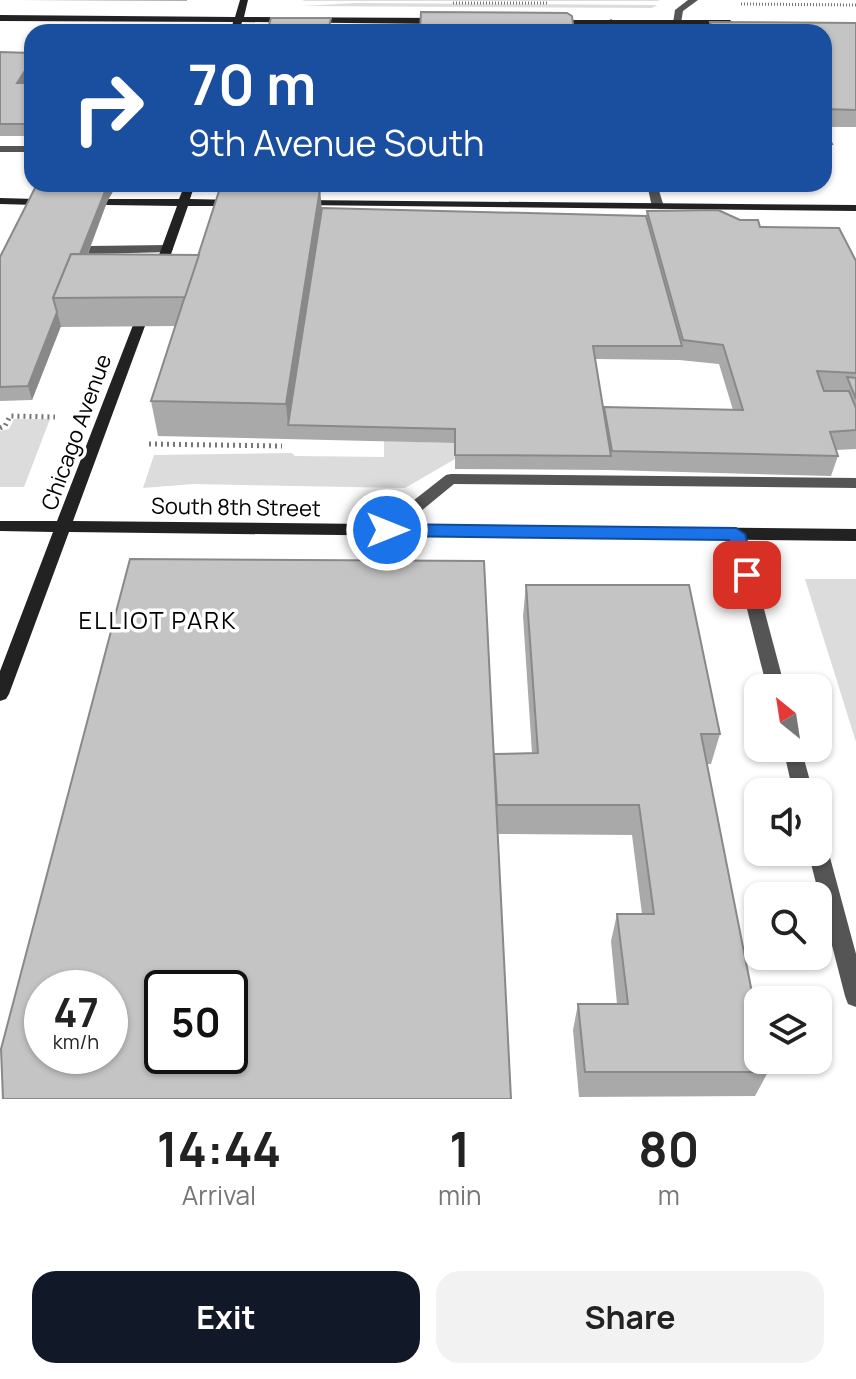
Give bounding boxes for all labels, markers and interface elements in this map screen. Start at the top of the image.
text: 70 m [188,45,316,122]
icon: right [56,56,160,160]
text: 9th Avenue South [188,118,484,167]
street label: Chicago Avenue [34,350,118,514]
position arrow [345,488,429,572]
street label: South 8th Street [151,491,321,523]
pin [713,541,781,609]
icon: arrive [725,553,769,597]
district label: ELLIOT PARK [79,603,237,636]
north arrow [744,674,832,762]
map controls [744,674,832,1074]
button: sound [744,778,832,866]
button: search [744,882,832,970]
speed limit sign: 50 [144,970,248,1074]
text: 47 [53,984,99,1039]
button: layers [744,986,832,1074]
text: km/h [53,1028,99,1055]
text: 14:44 [157,1116,281,1181]
text: 1 [449,1116,470,1181]
text: 80 [638,1116,699,1181]
text: Arrival [182,1177,256,1213]
text: min [438,1177,482,1213]
text: m [658,1177,680,1213]
button: Exit [32,1271,420,1363]
button: Share [436,1271,824,1363]

